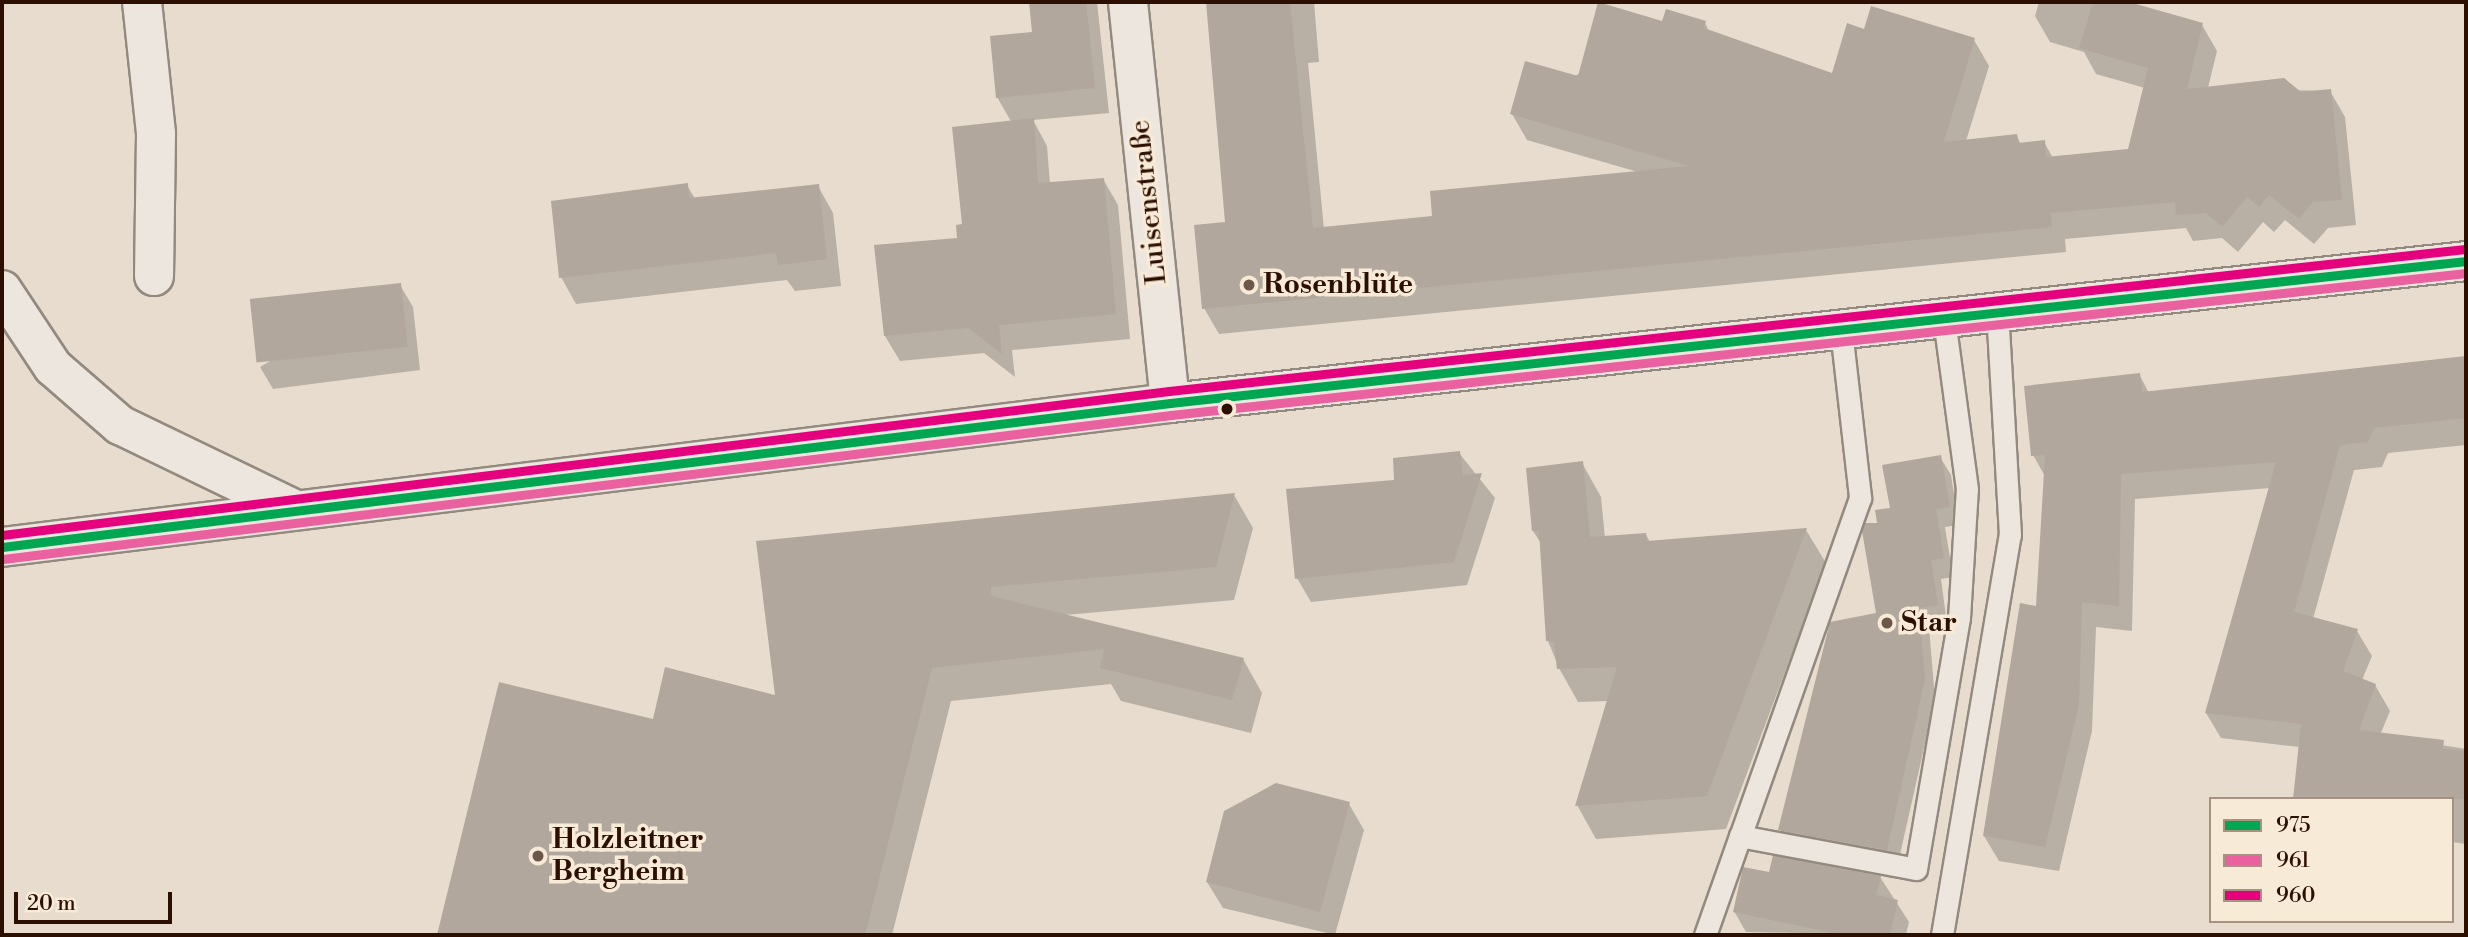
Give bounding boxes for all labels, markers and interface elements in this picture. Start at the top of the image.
street label: Luisenstraße [1124,118,1174,286]
place label: Rosenblüte [1263,268,1413,302]
marker: Rosenblüte [1241,277,1257,293]
unlabelled marker [1220,402,1234,416]
place label: Star [1901,606,1957,640]
marker: Star [1879,615,1895,631]
legend [2209,797,2454,923]
text: 975 [2276,813,2310,839]
place label: Holzleitner Bergheim [552,823,704,889]
marker: Holzleitner Bergheim [530,848,546,864]
text: 961 [2276,848,2310,874]
scale bar [18,878,175,922]
text: 960 [2276,883,2315,909]
text: 20 m [27,891,76,917]

